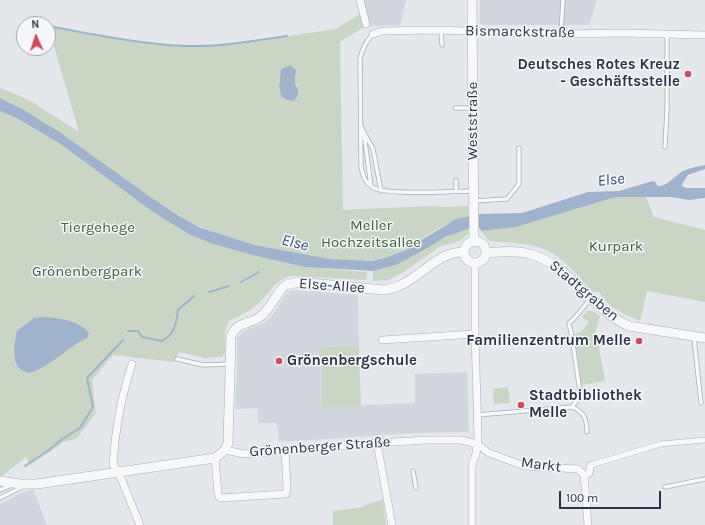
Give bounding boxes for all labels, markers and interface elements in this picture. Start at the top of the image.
north arrow [16,16,56,56]
text: N [31,18,40,31]
street label: Bismarckstraße [465,22,575,42]
place label: Deutsches Rotes Kreuz - Geschäftsstelle [517,56,680,91]
marker: Deutsches Rotes Kreuz - Geschäftsstelle [683,69,693,79]
street label: Weststraße [464,82,482,160]
water label: Else [597,169,625,191]
park label: Meller Hochzeitsallee [321,217,421,252]
park label: Tiergehege [61,219,135,237]
water label: Else [280,230,310,256]
park label: Kurpark [589,238,643,256]
street label: Stadtgraben [546,257,622,325]
park label: Grönenbergpark [32,263,142,281]
street label: Else-Allee [299,275,365,297]
place label: Familienzentrum Melle [466,332,631,350]
marker: Familienzentrum Melle [634,336,644,346]
place label: Grönenbergschule [287,352,417,370]
marker: Grönenbergschule [274,356,284,366]
place label: Stadtbibliothek Melle [529,387,642,422]
marker: Stadtbibliothek Melle [516,400,526,410]
street label: Grönenberger Straße [249,433,391,461]
street label: Markt [520,454,562,476]
scale bar [561,483,663,509]
text: 100 m [566,491,598,505]

